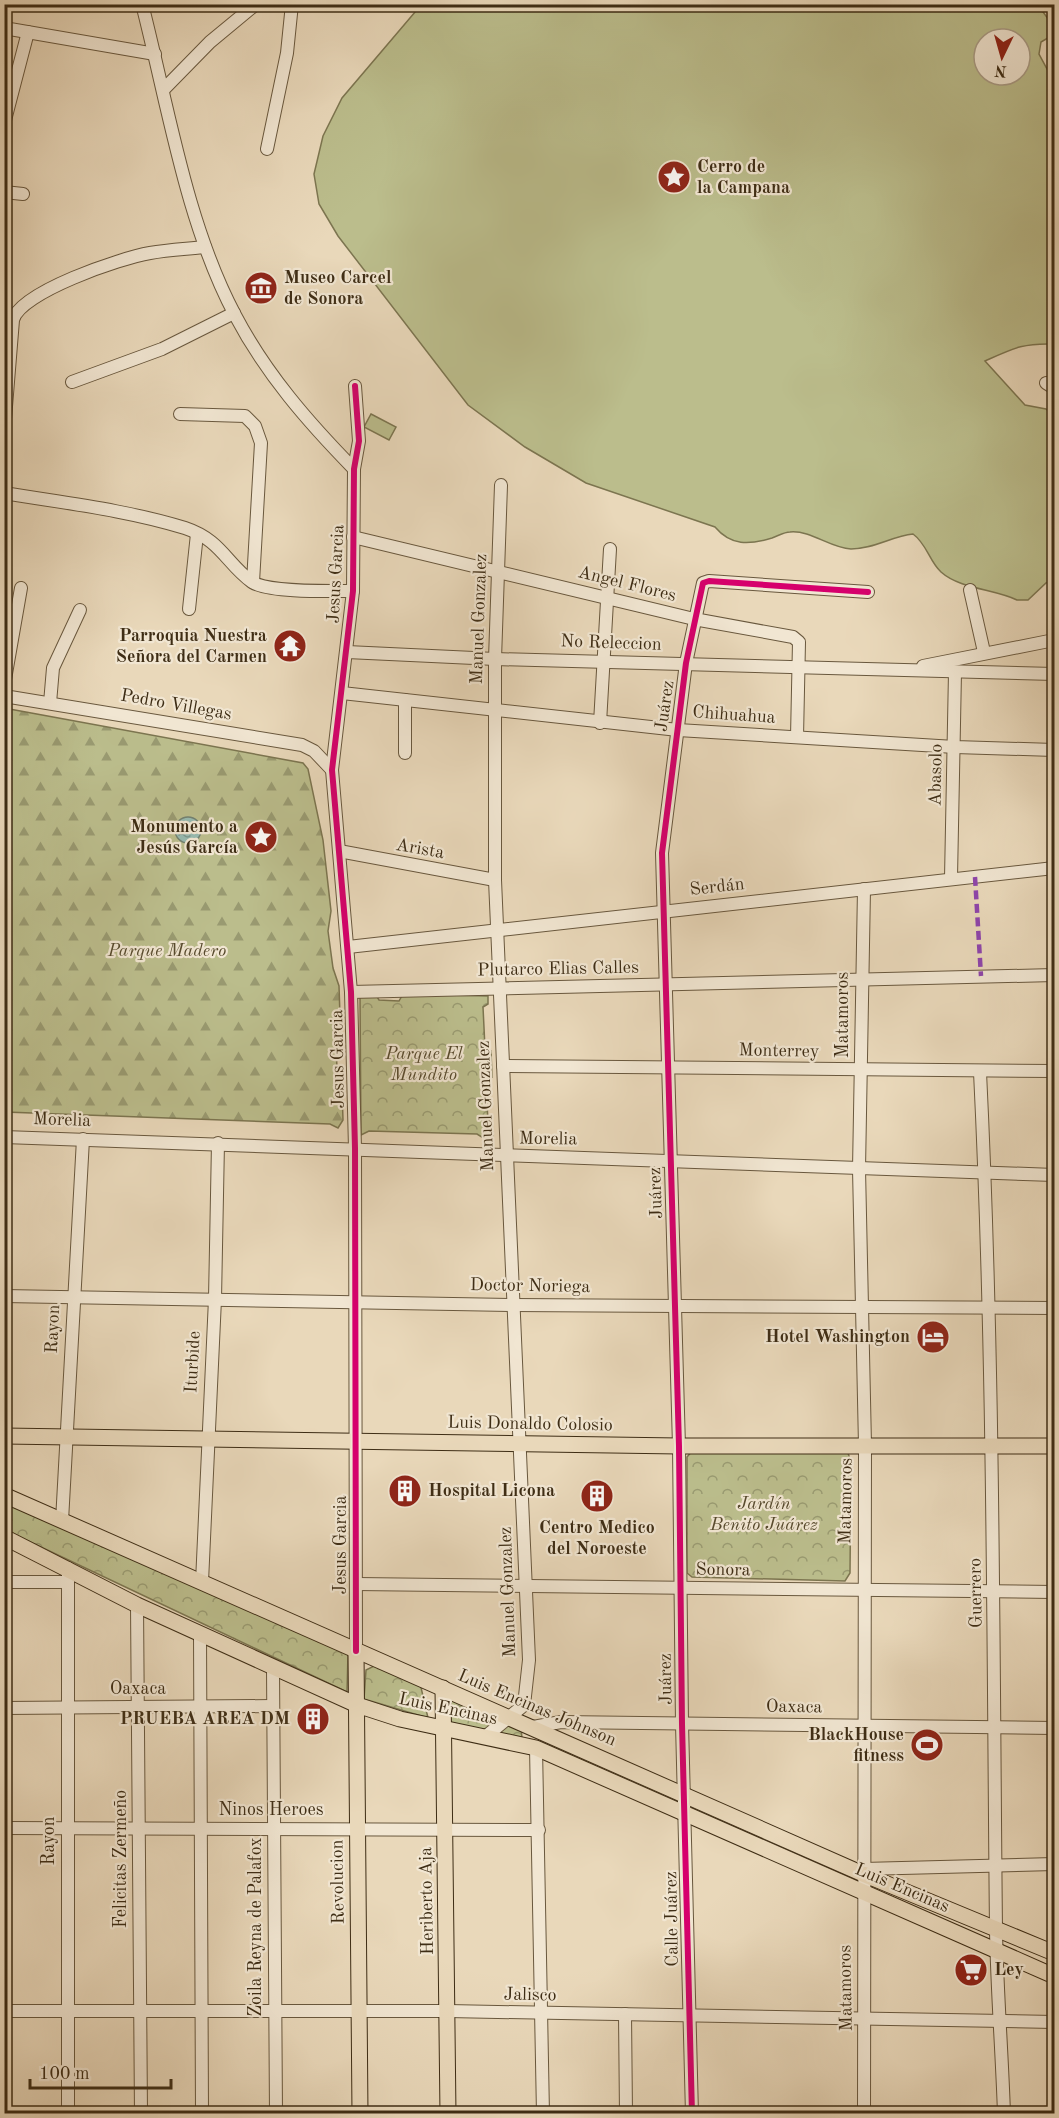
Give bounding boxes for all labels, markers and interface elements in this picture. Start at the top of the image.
north arrow [972,27,1032,87]
text: N [993,61,1008,78]
place label: Cerro de la Campana [697,158,790,197]
place icon: Cerro de la Campana [656,159,692,195]
place label: Museo Carcel de Sonora [284,269,392,308]
museum icon: Museo Carcel de Sonora [243,270,279,306]
street label: Jesus Garcia [324,524,348,624]
street label: Manuel Gonzalez [468,553,490,685]
street label: Angel Flores [576,563,678,605]
place label: Parroquia Nuestra Señora del Carmen [116,627,267,666]
temple icon: Parroquia Nuestra Señora del Carmen [272,628,308,664]
street label: No Releccion [560,632,662,654]
street label: Juárez [652,679,678,733]
street label: Pedro Villegas [119,686,233,724]
street label: Chihuahua [692,703,776,727]
street label: Abasolo [926,744,946,806]
place label: Monumento a Jesús García [130,818,238,857]
place icon: Monumento a Jesús García [243,819,279,855]
street label: Arista [394,836,446,862]
street label: Serdán [689,875,745,899]
park label: Parque Madero [107,942,226,960]
street label: Plutarco Elias Calles [477,959,639,979]
street label: Matamoros [834,972,852,1058]
street label: Jesus Garcia [328,1009,348,1109]
street label: Manuel Gonzalez [475,1040,497,1172]
street label: Monterrey [738,1041,820,1061]
park label: Parque El Mundito [384,1045,464,1084]
street label: Morelia [33,1110,92,1130]
street label: Morelia [519,1129,577,1149]
street label: Juárez [646,1167,666,1219]
street label: Doctor Noriega [470,1276,590,1296]
street label: Rayon [43,1304,63,1354]
hotel icon: Hotel Washington [915,1319,951,1355]
place label: Hotel Washington [765,1328,910,1346]
street label: Iturbide [182,1331,204,1393]
street label: Luis Donaldo Colosio [447,1414,613,1434]
street label: Matamoros [836,1457,856,1544]
building icon: Hospital Licona [387,1473,423,1509]
building icon: Centro Medico del Noroeste [579,1478,615,1514]
place label: Hospital Licona [428,1482,555,1500]
street label: Jesus Garcia [332,1495,350,1595]
park label: Jardín Benito Juárez [709,1495,818,1534]
place label: Centro Medico del Noroeste [539,1519,655,1558]
street label: Manuel Gonzalez [497,1526,519,1658]
street label: Guerrero [966,1558,986,1628]
street label: Sonora [695,1561,751,1579]
street label: Juárez [657,1653,675,1705]
street label: Luis Encinas Johnson [455,1666,619,1750]
street label: Oaxaca [110,1680,166,1698]
street label: Luis Encinas [397,1690,499,1728]
street label: Oaxaca [766,1698,823,1716]
building icon: PRUEBA AREA DM [295,1701,331,1737]
place label: PRUEBA AREA DM [120,1710,290,1728]
place label: BlackHouse fitness [808,1726,904,1765]
sports icon: BlackHouse fitness [909,1727,945,1763]
street label: Felicitas Zermeño [112,1790,130,1928]
street label: Ninos Heroes [218,1801,324,1819]
street label: Rayon [40,1816,58,1865]
street label: Zoila Reyna de Palafox [247,1837,265,2017]
street label: Revolucion [328,1839,348,1924]
street label: Heriberto Aja [417,1847,437,1955]
street label: Luis Encinas [852,1860,952,1916]
street label: Calle Juárez [662,1871,682,1967]
street label: Matamoros [836,1944,856,2031]
supermarket icon: Ley [953,1952,989,1988]
place label: Ley [994,1961,1024,1979]
street label: Jalisco [503,1986,557,2004]
scale bar [30,2052,171,2090]
text: 100 m [39,2065,90,2083]

